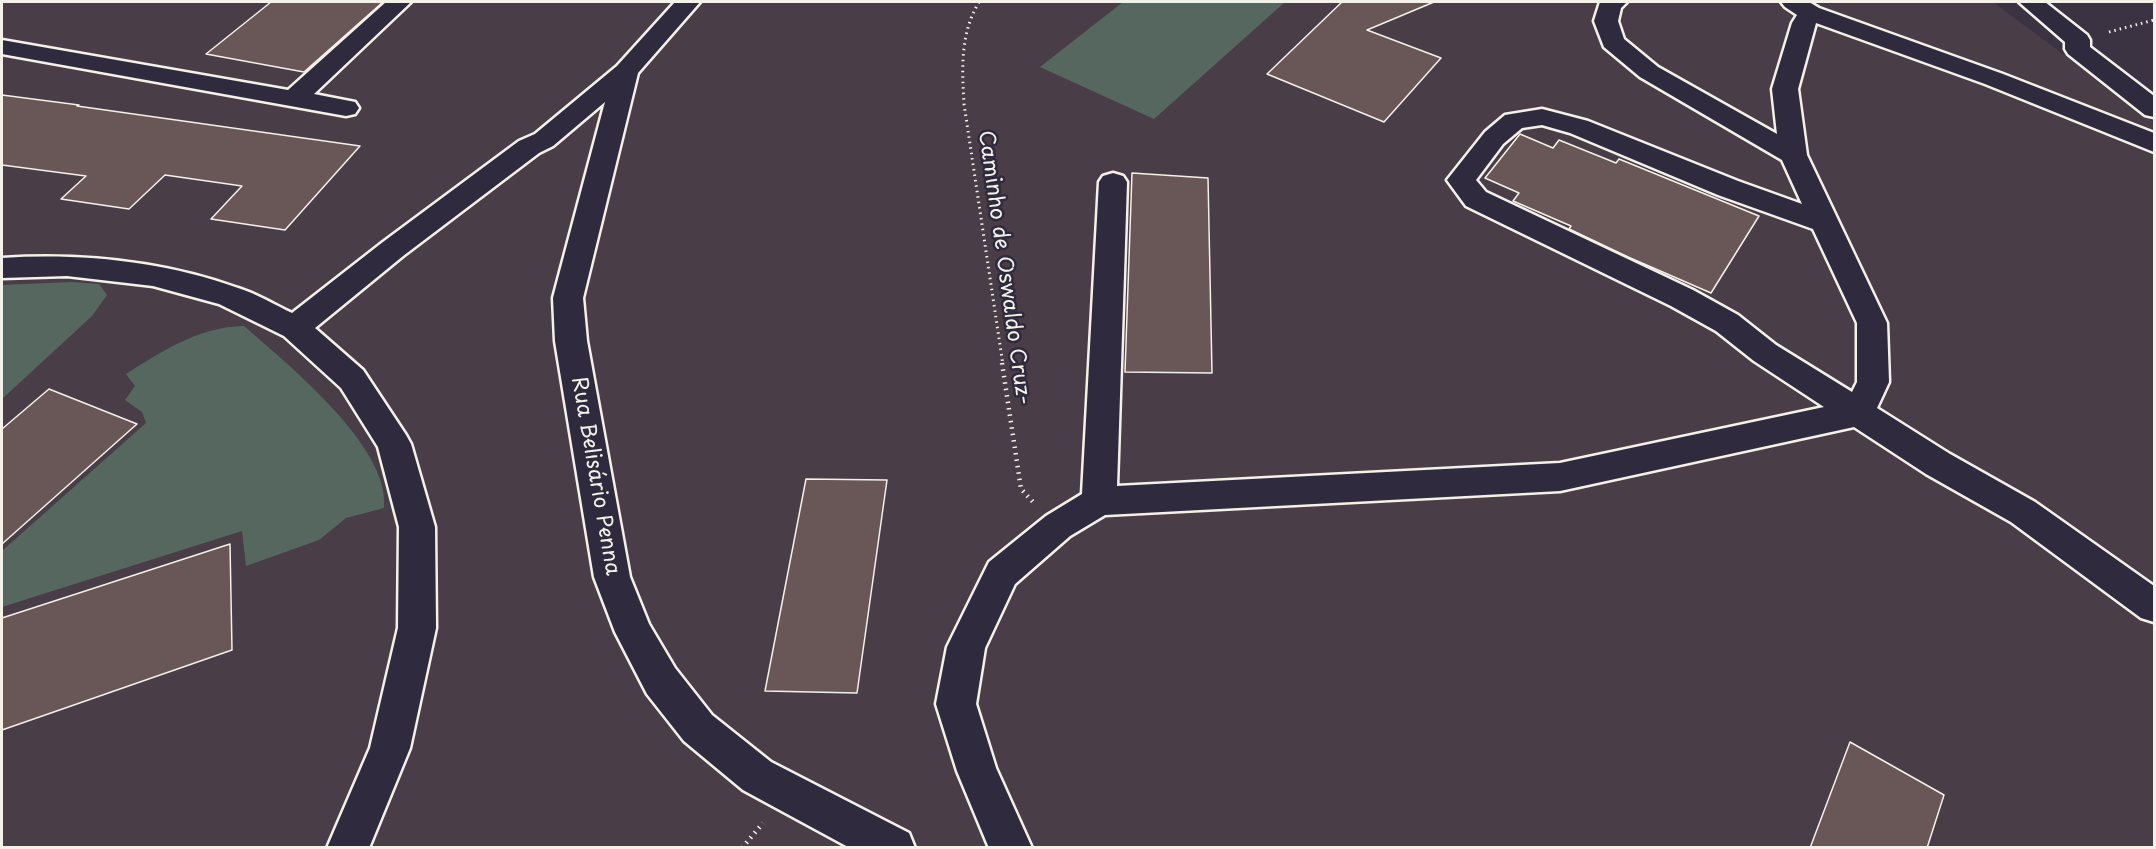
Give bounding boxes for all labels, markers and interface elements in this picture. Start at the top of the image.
street label: Caminho de Oswaldo Cruz- [972,129,1036,407]
street label: Rua Belisário Penna [565,375,625,577]

